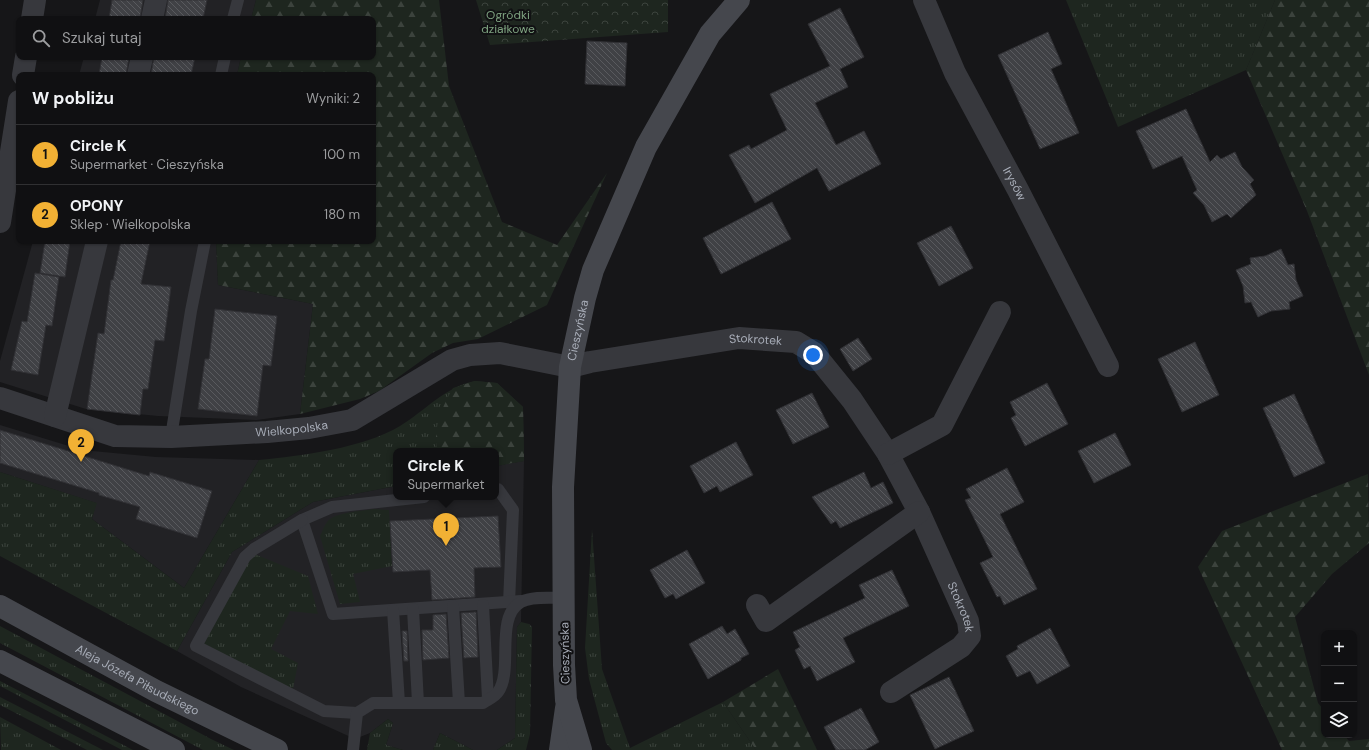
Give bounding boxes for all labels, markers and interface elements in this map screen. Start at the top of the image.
park label: Ogródki działkowe [481,7,535,37]
search box [16,16,376,60]
icon: search [30,27,52,49]
text: Szukaj tutaj [62,28,142,48]
text: W pobliżu [32,87,114,109]
text: Wyniki: 2 [306,90,360,107]
text: Circle K [70,136,127,156]
text: 1 [43,146,47,163]
text: 100 m [323,146,360,163]
text: Supermarket · Cieszyńska [70,156,224,173]
street label: Irysów [999,164,1030,203]
text: OPONY [70,196,123,216]
text: 2 [41,206,49,223]
text: 180 m [324,206,360,223]
text: Sklep · Wielkopolska [70,216,191,233]
street label: Cieszyńska [564,298,592,362]
street label: Stokrotek [728,330,783,349]
your location [803,345,823,365]
street label: Wielkopolska [255,417,329,441]
pin: 2 [68,429,94,462]
popup [393,448,499,500]
text: Circle K [407,456,464,476]
text: Supermarket [407,476,485,493]
pin: 1 [433,513,459,546]
street label: Stokrotek [944,579,977,633]
street label: Cieszyńska [556,622,574,684]
map controls [1321,630,1357,738]
button: + [1321,630,1357,666]
street label: Aleja Józefa Piłsudskiego [73,641,202,719]
button: − [1321,666,1357,702]
button: layers [1321,702,1357,738]

